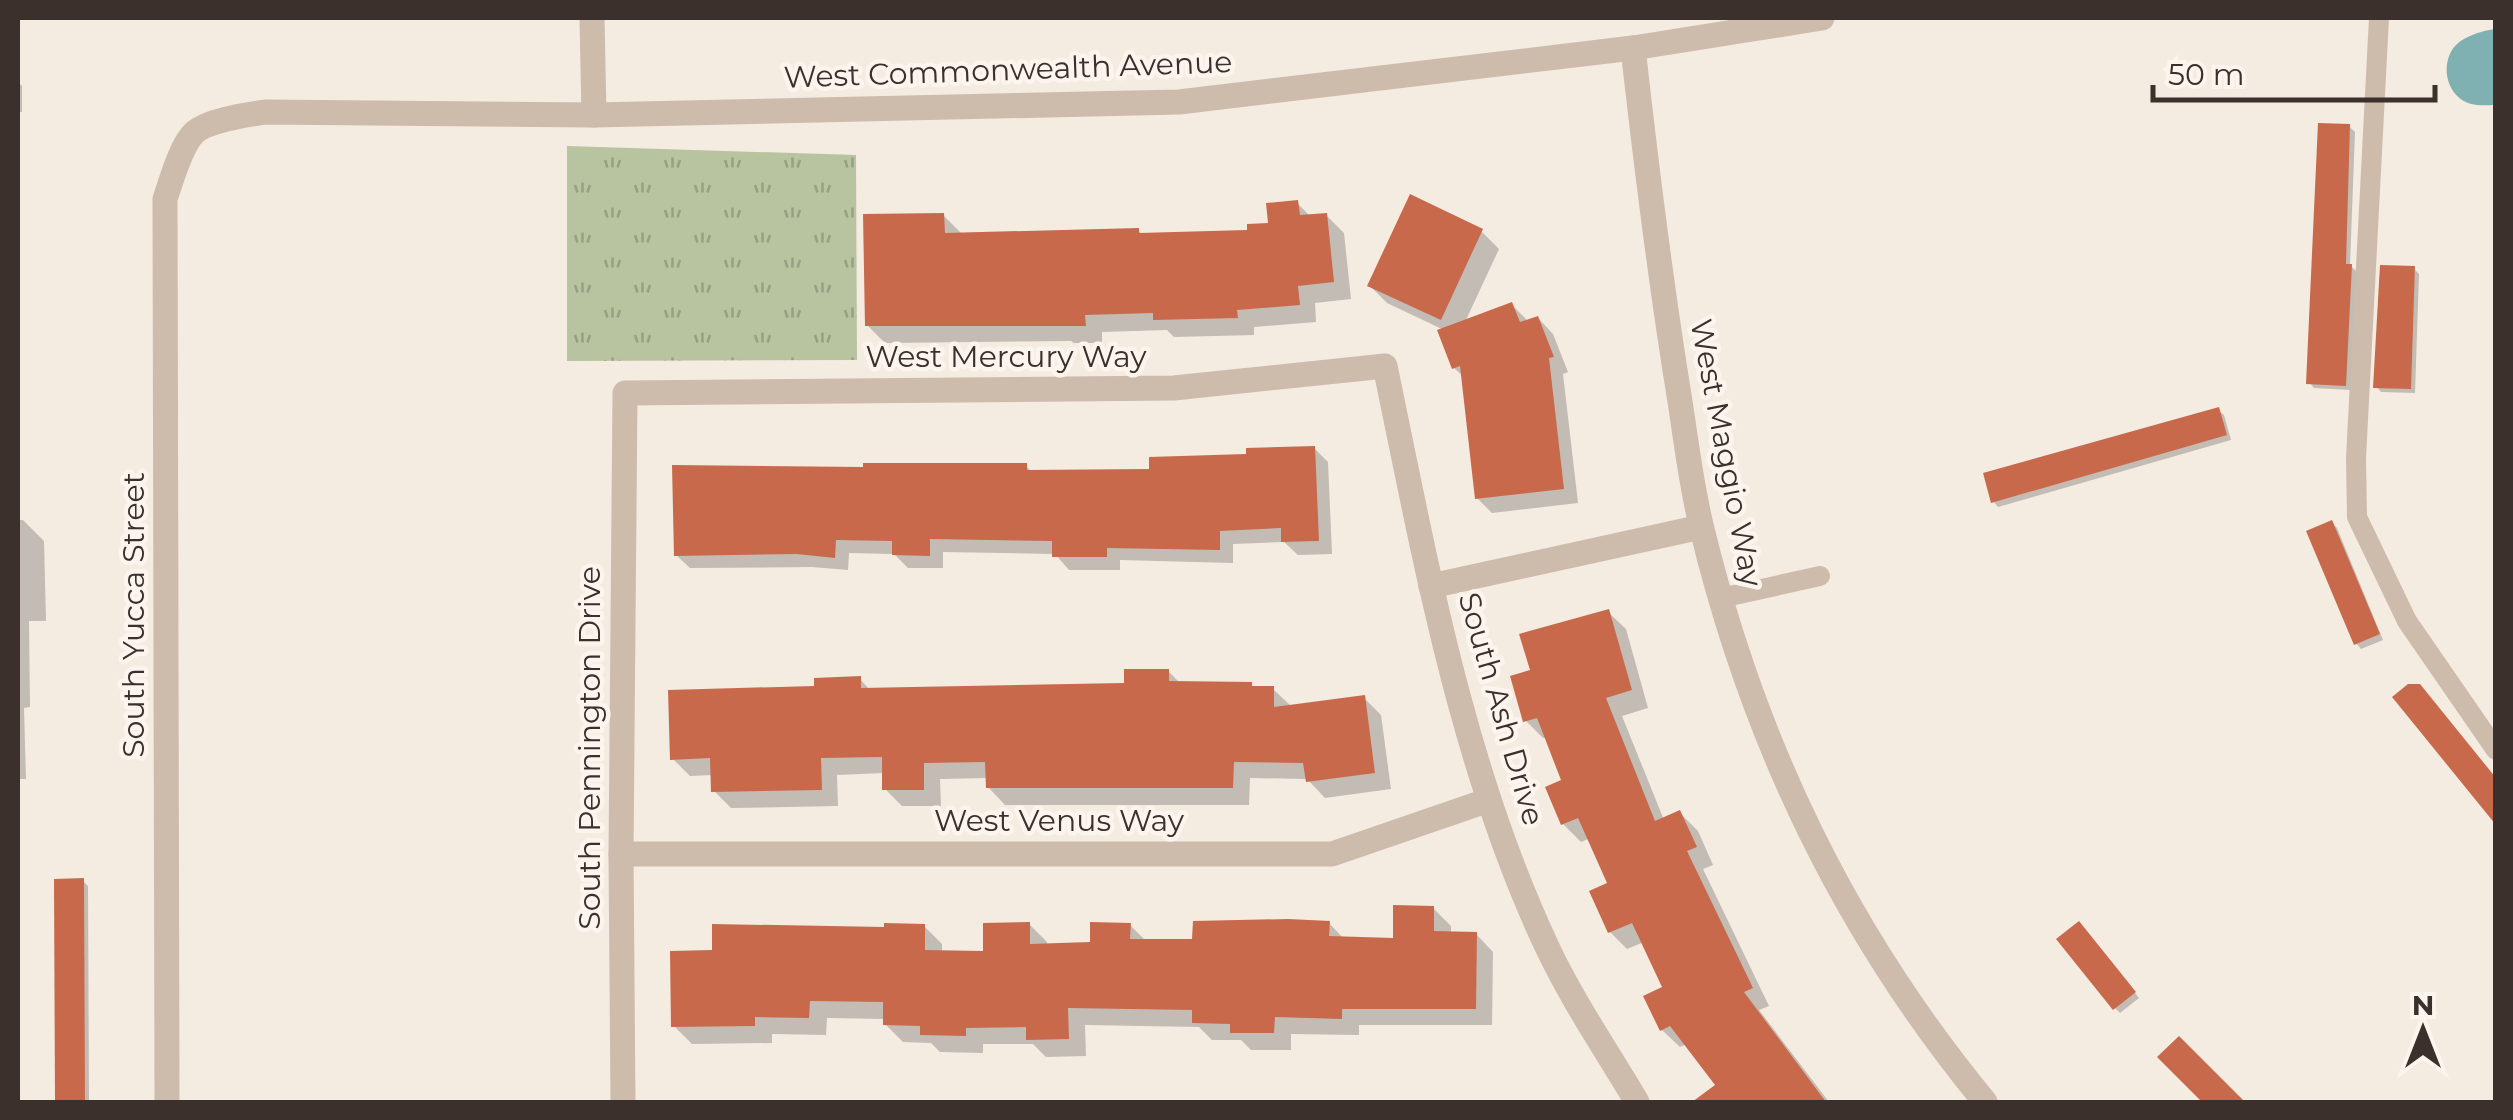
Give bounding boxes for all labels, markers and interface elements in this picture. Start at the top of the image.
scale bar [2153,40,2436,102]
street label: West Commonwealth Avenue [783,43,1233,96]
text: 50 m [2168,56,2245,93]
street label: West Maggio Way [1682,316,1771,591]
street label: West Mercury Way [866,338,1147,375]
street label: South Yucca Street [115,472,152,758]
street label: South Pennington Drive [571,566,608,930]
street label: South Ash Drive [1451,588,1552,830]
street label: West Venus Way [934,802,1185,839]
north arrow [2373,980,2473,1080]
text: N [2412,988,2434,1022]

